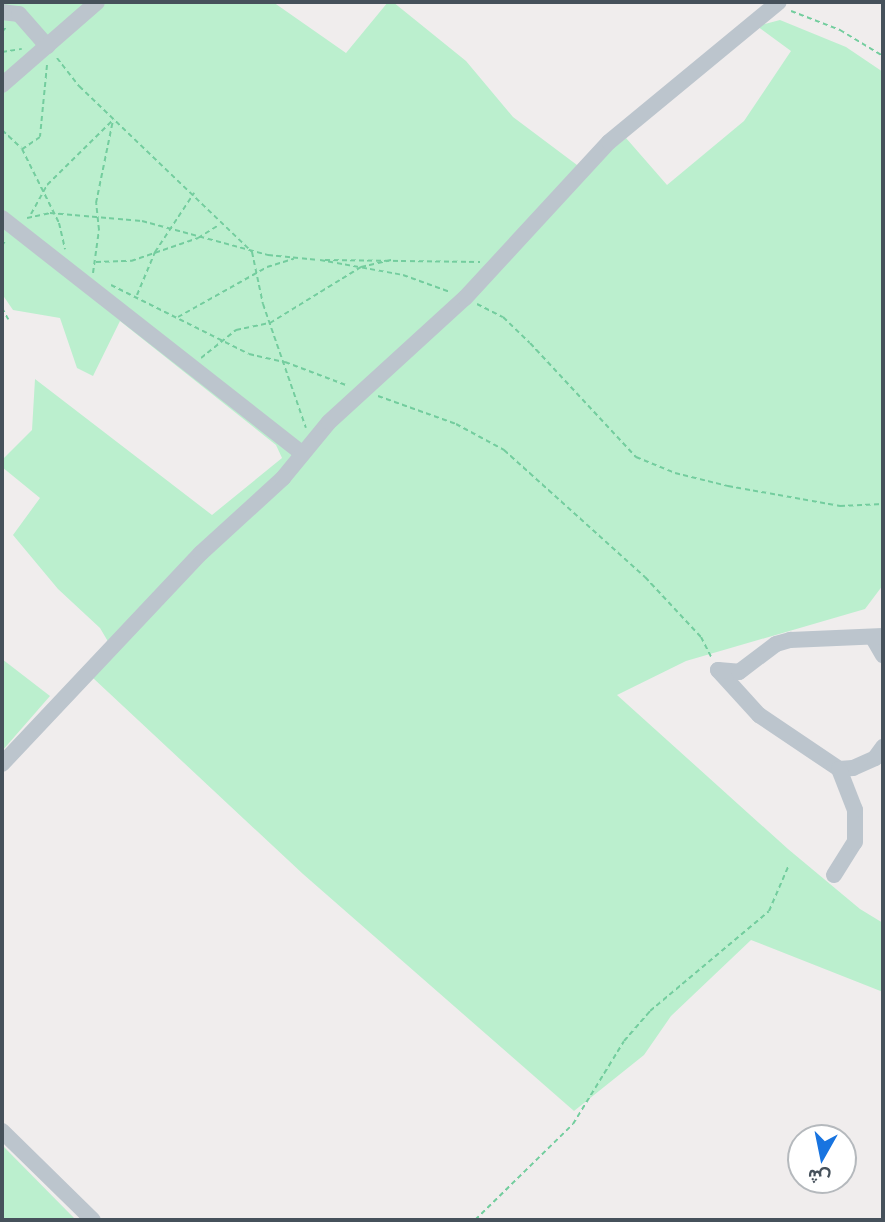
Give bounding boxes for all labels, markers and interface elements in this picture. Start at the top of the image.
north arrow [787,1124,857,1194]
text: ش [806,1165,832,1191]

